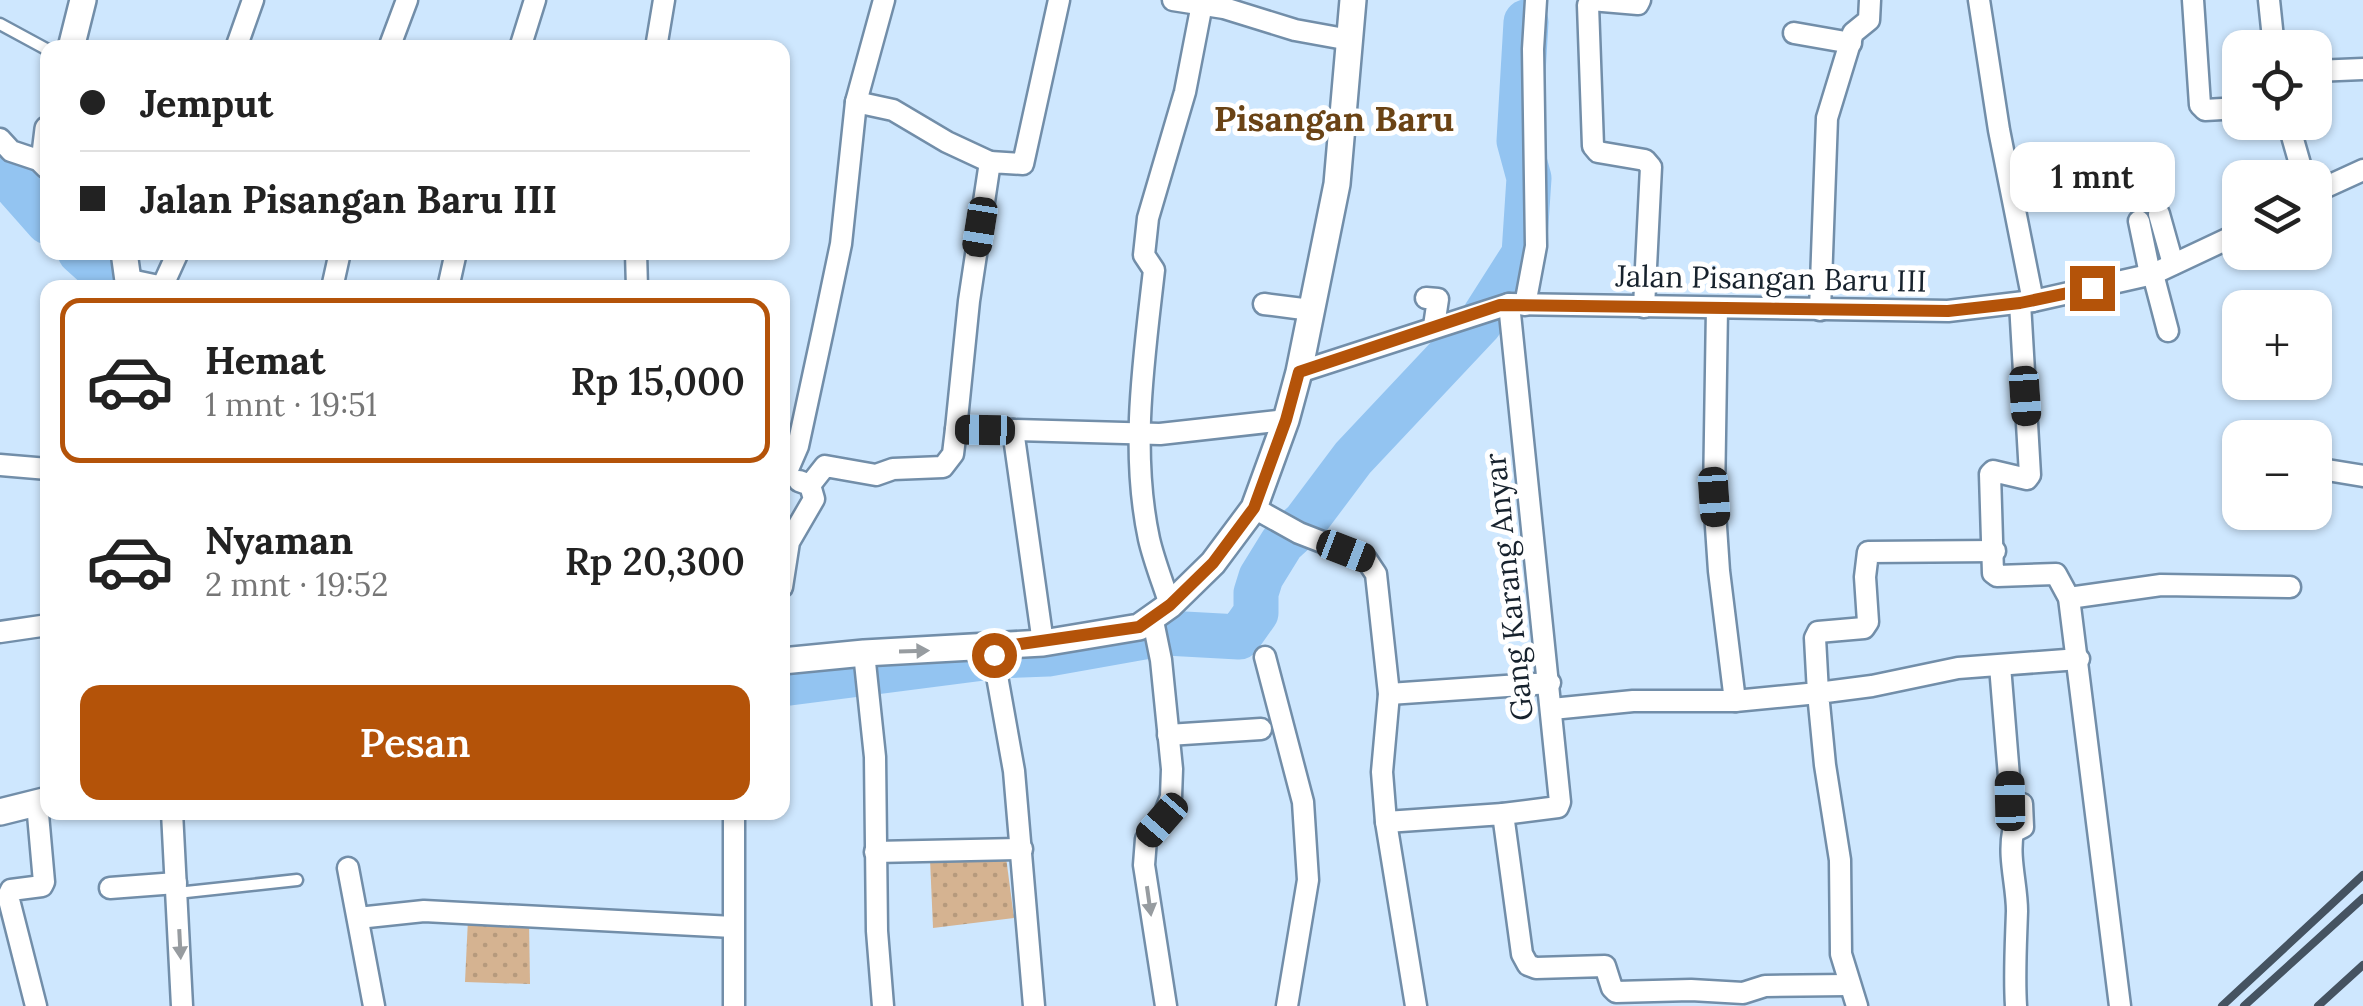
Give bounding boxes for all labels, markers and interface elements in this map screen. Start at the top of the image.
map controls [2222,30,2332,530]
button: locate [2222,30,2332,140]
text: Jemput [140,79,273,127]
district label: Pisangan Baru [1214,96,1454,141]
callout: 1 mnt [2010,143,2174,213]
text: 1 mnt [2051,156,2134,197]
button: layers [2222,160,2332,270]
text: Jalan Pisangan Baru III [140,175,557,223]
car [960,195,1000,259]
street label: Jalan Pisangan Baru III [1614,256,1927,301]
route end [2070,266,2115,311]
button: + [2222,290,2332,400]
icon: car [85,336,175,426]
text: Hemat [205,336,326,384]
text: Rp 15,000 [571,357,745,405]
car [2008,365,2042,427]
text: 1 mnt · 19:51 [205,384,377,425]
car [955,414,1015,446]
button: − [2222,420,2332,530]
street label: Gang Karang Anyar [1475,451,1542,723]
car [1697,466,1731,528]
icon: car [85,516,175,606]
text: Nyaman [205,516,353,564]
car [1313,526,1379,576]
text: Rp 20,300 [565,537,745,585]
text: 2 mnt · 19:52 [205,564,388,605]
route start [972,633,1017,678]
one-way arrow [899,642,931,658]
button: Pesan [80,685,750,800]
car [1994,771,2026,831]
car [1131,788,1193,852]
one-way arrow [1141,885,1157,917]
one-way arrow [172,929,188,961]

